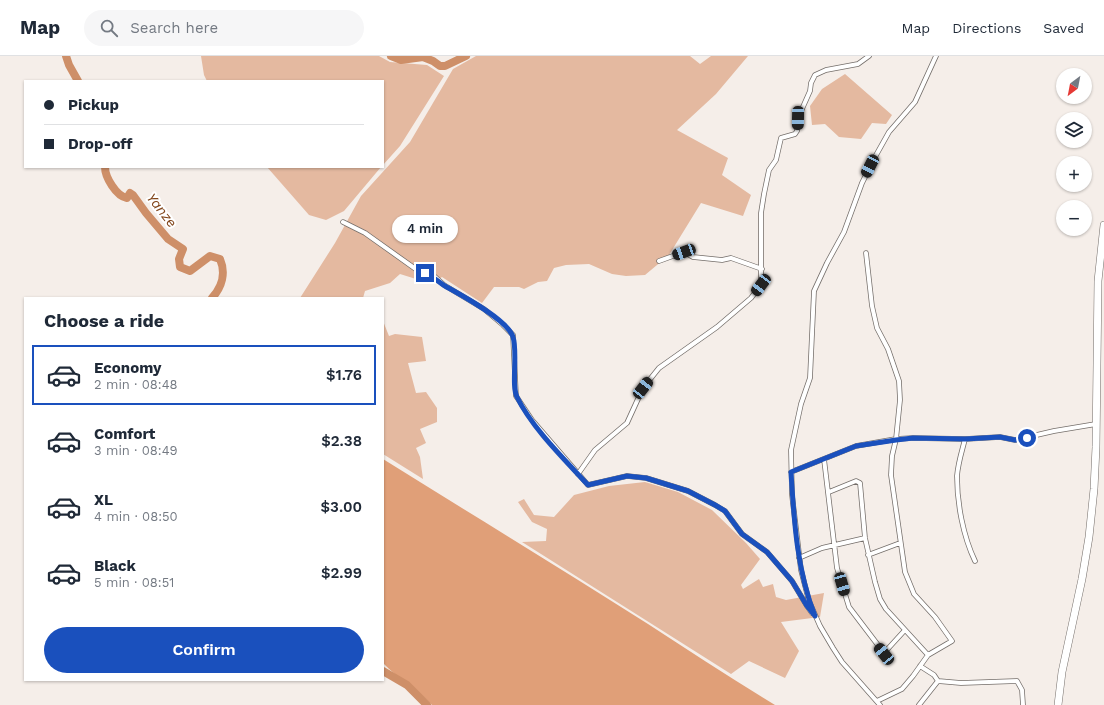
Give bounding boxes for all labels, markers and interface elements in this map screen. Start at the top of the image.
search box [84,10,364,46]
text: Map [20,16,60,39]
icon: search [98,17,120,39]
text: Search here [130,19,218,37]
text: Map [902,20,930,36]
text: Directions [952,20,1021,36]
text: Saved [1043,20,1084,36]
north arrow [1056,68,1092,104]
map controls [1056,68,1092,236]
text: Pickup [68,96,119,114]
car [792,106,804,130]
button: layers [1056,112,1092,148]
text: Drop-off [68,135,133,153]
car [859,153,881,179]
button: + [1056,156,1092,192]
water label: Yanze [144,190,180,230]
button: − [1056,200,1092,236]
callout: 4 min [392,215,458,243]
text: 4 min [407,221,443,236]
car [671,242,697,262]
route end [416,264,434,282]
car [749,272,773,298]
text: Choose a ride [44,310,164,331]
icon: car [46,357,82,393]
text: Economy [94,359,161,377]
text: $1.76 [326,366,362,384]
car [631,375,655,401]
text: 2 min · 08:48 [94,377,178,392]
icon: car [46,423,82,459]
text: Comfort [94,425,155,443]
route start [1018,429,1036,447]
text: $2.38 [321,432,362,450]
text: 3 min · 08:49 [94,443,178,458]
icon: car [46,489,82,525]
text: XL [94,491,113,509]
text: $3.00 [321,498,362,516]
text: 4 min · 08:50 [94,509,178,524]
icon: car [46,555,82,591]
text: Black [94,557,136,575]
text: $2.99 [321,564,362,582]
car [833,571,851,597]
text: 5 min · 08:51 [94,575,174,590]
button: Confirm [44,627,364,673]
car [872,641,896,667]

